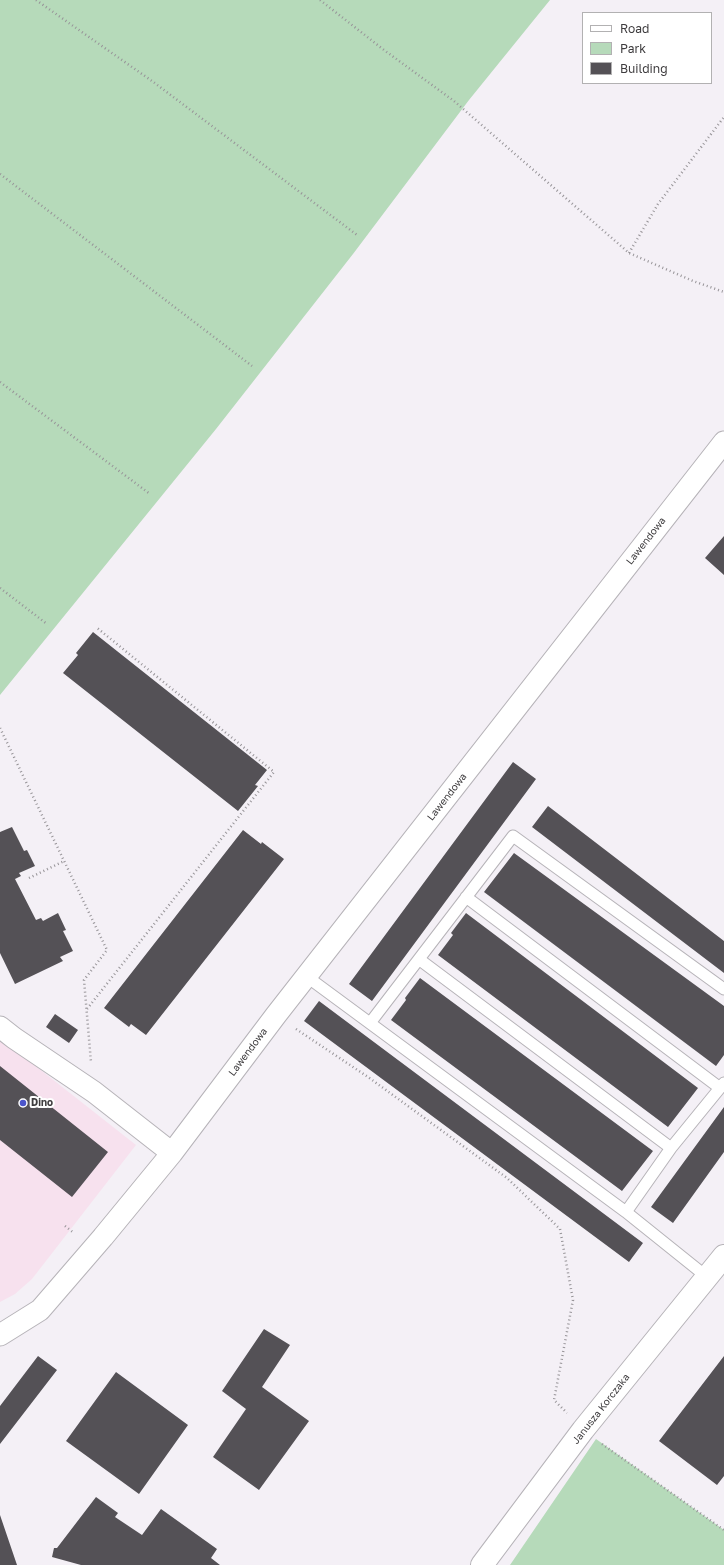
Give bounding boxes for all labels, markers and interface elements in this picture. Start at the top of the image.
legend [582,12,712,84]
text: Road [620,21,649,36]
text: Park [620,41,646,56]
text: Building [620,61,668,76]
street label: Lawendowa [624,515,668,567]
street label: Lawendowa [425,771,469,823]
street label: Lawendowa [226,1026,270,1078]
place label: Dino [31,1097,53,1109]
marker: Dino [18,1098,28,1108]
street label: Janusza Korczaka [570,1371,632,1447]

